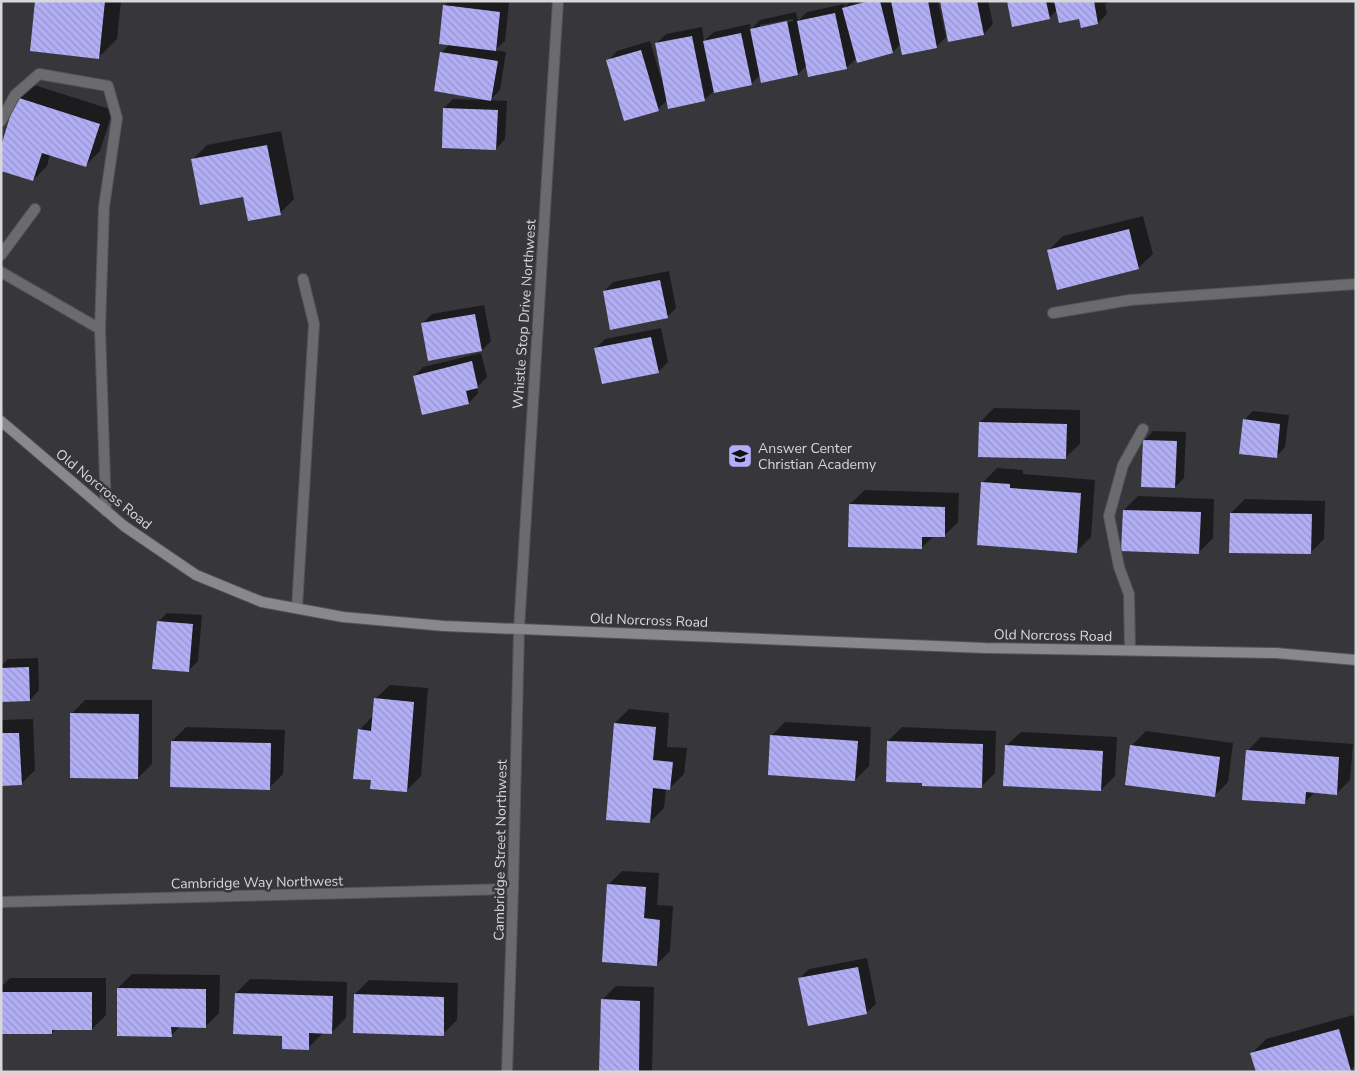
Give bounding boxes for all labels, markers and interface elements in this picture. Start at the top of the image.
street label: Whistle Stop Drive Northwest [508,218,541,409]
place label: Answer Center Christian Academy [758,439,877,474]
school or university icon: Answer Center Christian Academy [727,443,753,469]
street label: Old Norcross Road [52,445,156,534]
street label: Old Norcross Road [589,609,709,632]
street label: Old Norcross Road [994,625,1112,646]
street label: Cambridge Street Northwest [489,759,512,941]
street label: Cambridge Way Northwest [171,871,343,894]

